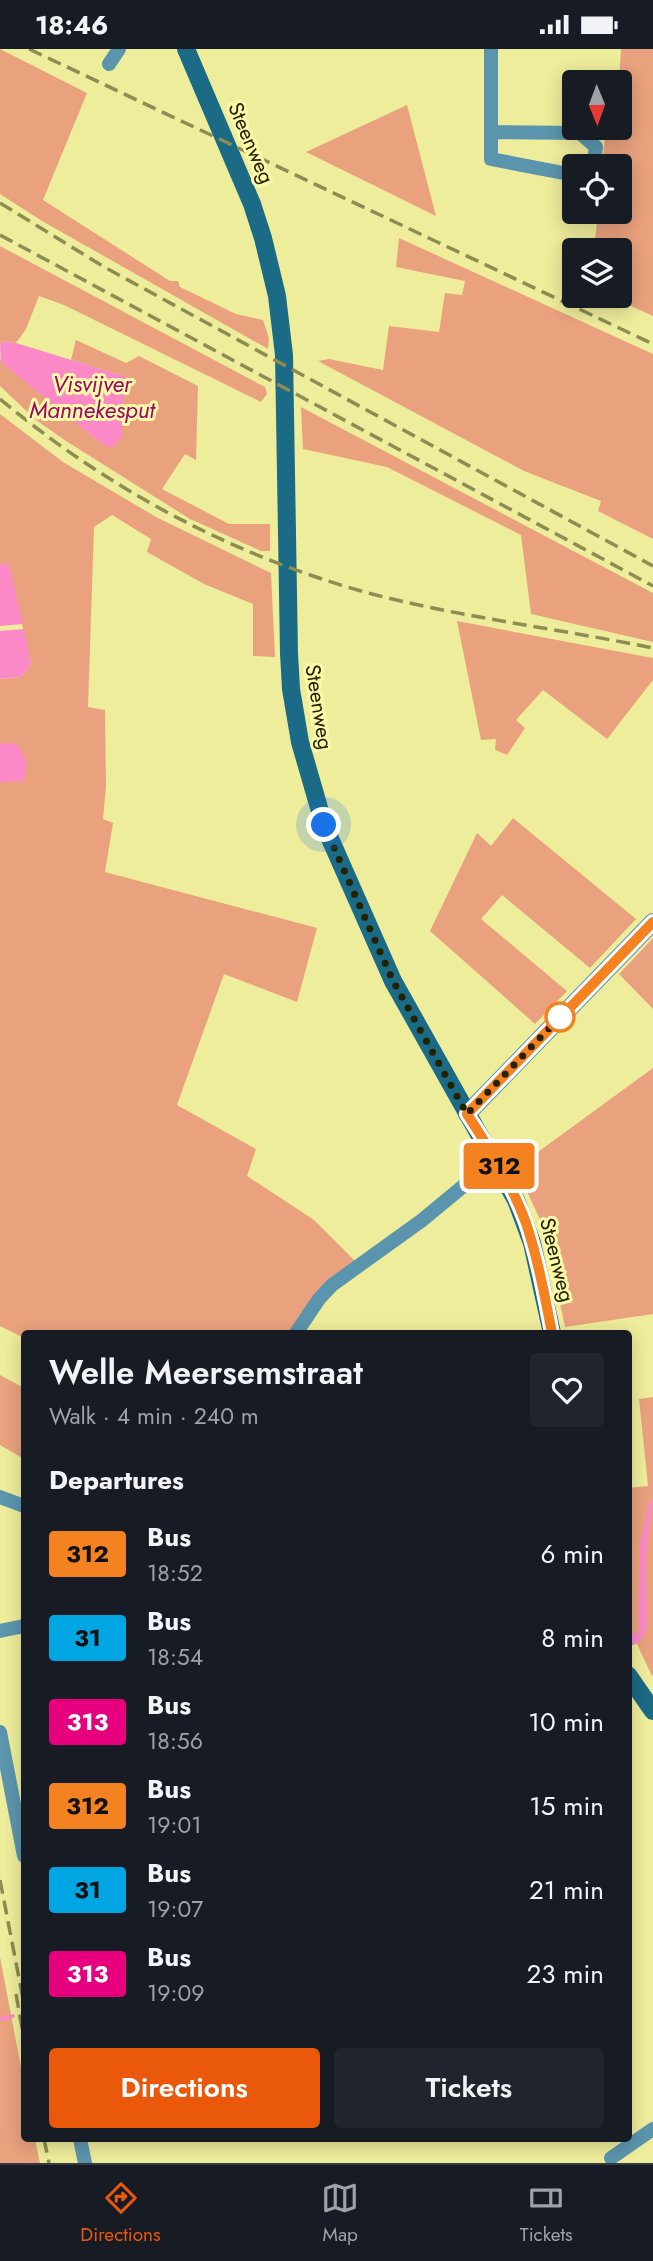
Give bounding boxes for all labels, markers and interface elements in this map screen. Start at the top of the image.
text: 18:46 [35,6,108,44]
north arrow [562,70,632,140]
map controls [562,70,632,308]
street label: Steenweg [220,98,282,188]
button: locate [562,154,632,224]
button: layers [562,238,632,308]
water label: Visvijver Mannekesput [29,367,156,427]
street label: Steenweg [297,662,341,752]
your location [306,807,341,842]
unlabelled marker [545,1002,575,1032]
line badge: 312 [459,1143,539,1189]
text: 312 [478,1148,520,1183]
street label: Steenweg [532,1215,582,1305]
text: Welle Meersemstraat [49,1349,363,1396]
button: heart [530,1353,604,1427]
text: Walk · 4 min · 240 m [49,1399,259,1433]
text: Departures [49,1461,184,1499]
text: Bus [147,1518,191,1556]
text: 6 min [541,1535,604,1573]
text: 312 [66,1536,109,1571]
text: 18:52 [147,1556,203,1590]
text: Bus [147,1602,191,1640]
text: 8 min [541,1619,604,1657]
text: 31 [74,1620,101,1655]
text: 18:54 [147,1640,203,1674]
text: Bus [147,1686,191,1724]
text: 10 min [528,1703,604,1741]
text: 313 [66,1704,109,1739]
text: 18:56 [147,1724,203,1758]
text: Bus [147,1770,191,1808]
text: 15 min [529,1787,604,1825]
text: 312 [66,1788,109,1823]
text: 19:01 [147,1808,202,1842]
text: Bus [147,1854,191,1892]
text: 21 min [529,1871,604,1909]
text: 31 [74,1872,101,1907]
text: 19:07 [147,1892,203,1926]
text: Bus [147,1938,191,1976]
text: 23 min [527,1955,604,1993]
text: 313 [66,1956,109,1991]
text: 19:09 [147,1976,205,2010]
button: Directions [49,2048,320,2128]
button: Tickets [334,2048,604,2128]
tab: Directions [80,2179,161,2248]
tab: Map [321,2179,359,2248]
tab: Tickets [520,2179,573,2248]

